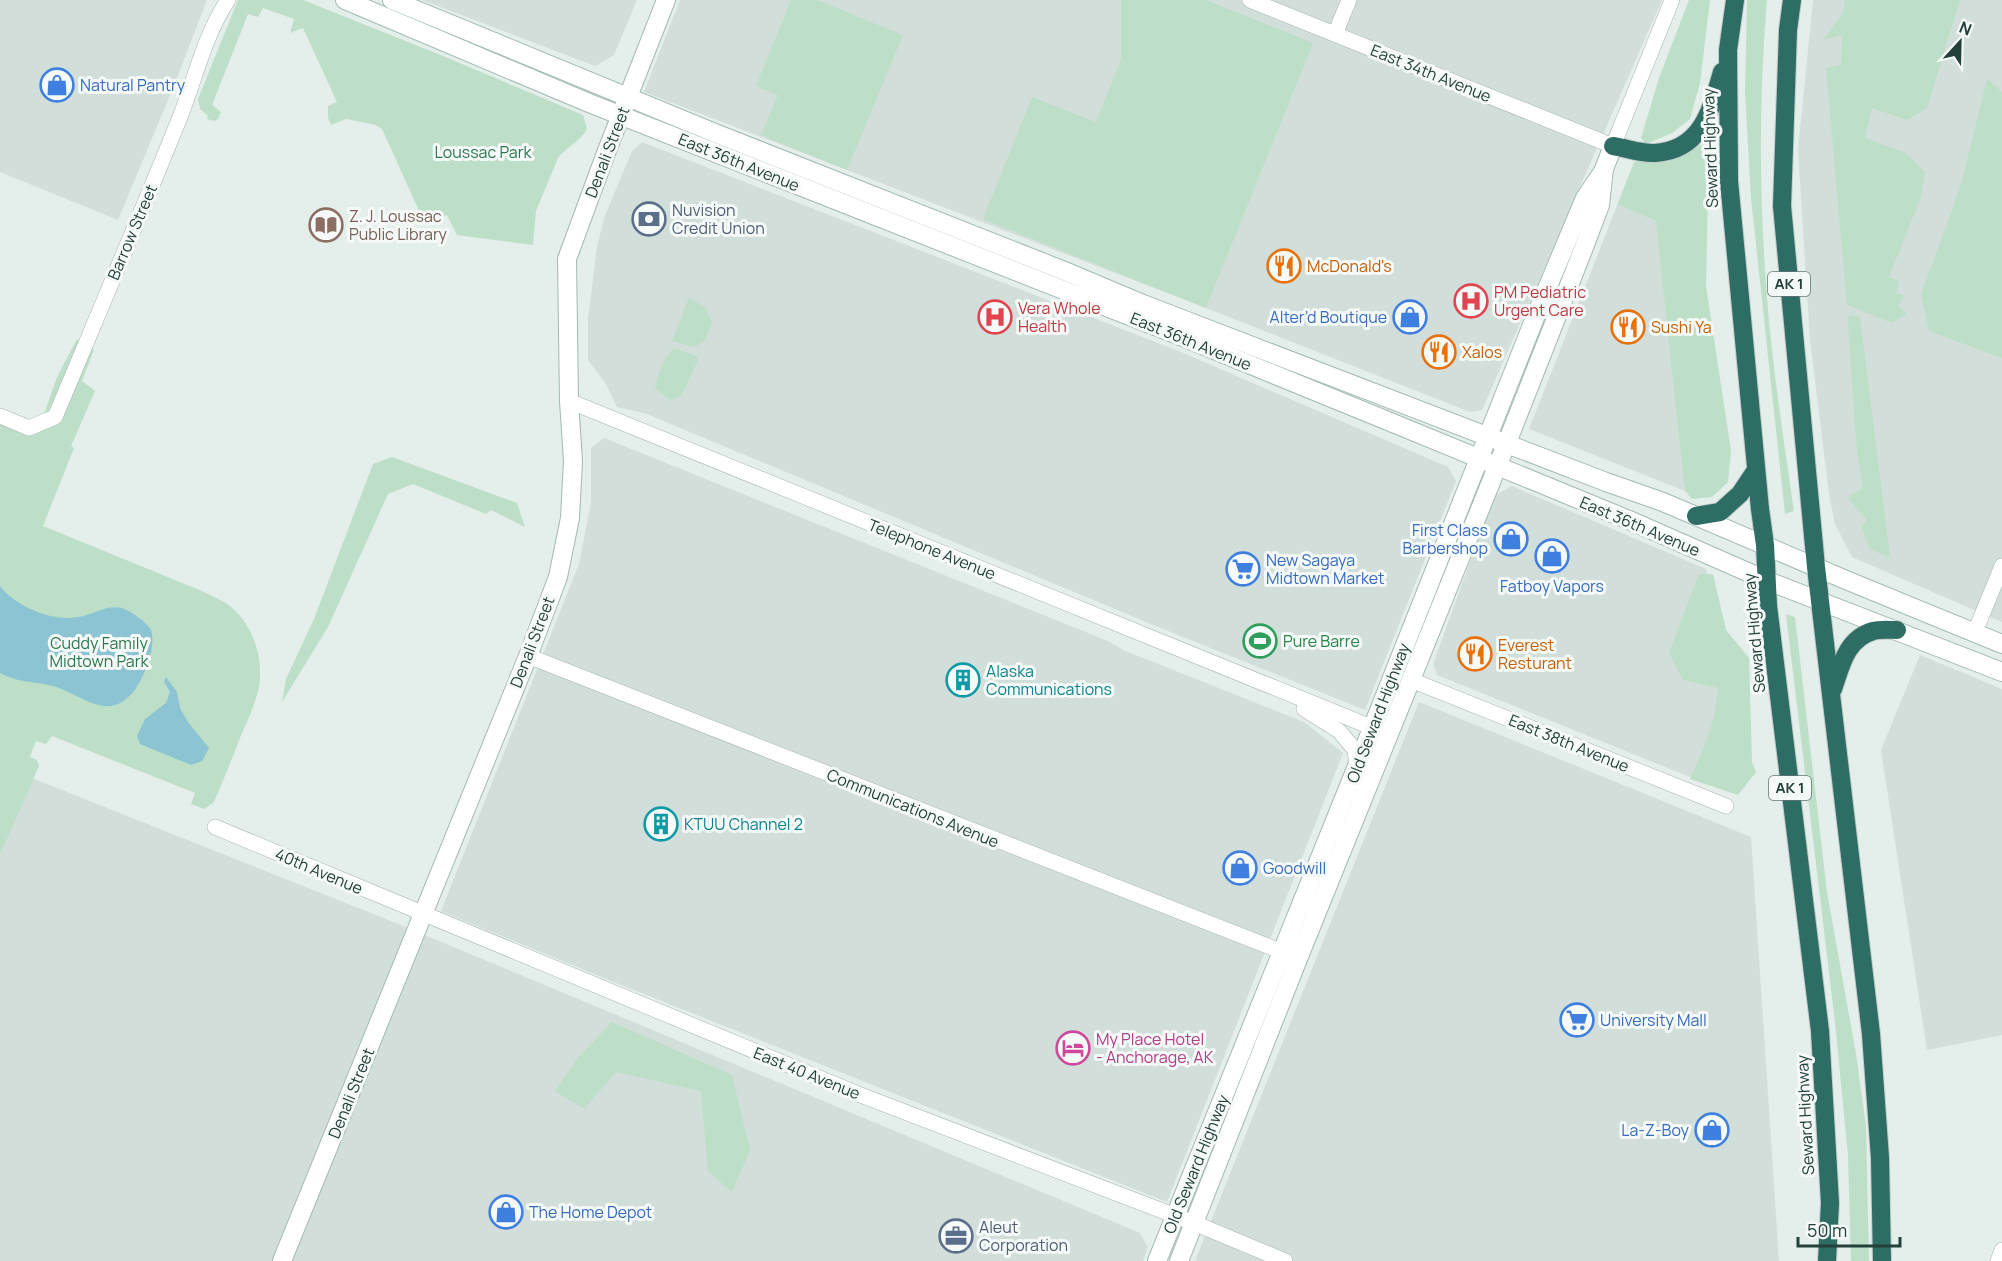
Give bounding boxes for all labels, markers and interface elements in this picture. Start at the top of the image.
north arrow [1930,12,1990,72]
text: N [1956,16,1975,40]
street label: East 34th Avenue [1367,39,1495,107]
shop icon: Natural Pantry [39,67,75,103]
place label: Natural Pantry [80,74,186,96]
street label: Seward Highway [1697,87,1723,208]
street label: Denali Street [580,103,634,201]
street label: East 36th Avenue [675,128,803,196]
park label: Loussac Park [435,141,532,163]
street label: Barrow Street [102,181,162,283]
place label: Nuvision Credit Union [672,199,765,239]
bank icon: Nuvision Credit Union [631,201,667,237]
place label: Z. J. Loussac Public Library [349,205,448,245]
library icon: Z. J. Loussac Public Library [308,207,344,243]
restaurant icon: McDonald's [1266,248,1302,284]
place label: McDonald's [1307,255,1392,277]
road number: AK 1 [1768,272,1810,296]
place label: PM Pediatric Urgent Care [1494,281,1586,321]
hospital icon: PM Pediatric Urgent Care [1453,283,1489,319]
place label: Vera Whole Health [1018,297,1101,337]
hospital icon: Vera Whole Health [977,299,1013,335]
shop icon: Alter’d Boutique [1392,299,1428,335]
place label: Alter’d Boutique [1270,306,1387,328]
street label: East 36th Avenue [1127,307,1255,375]
restaurant icon: Sushi Ya [1610,309,1646,345]
place label: Sushi Ya [1651,316,1712,338]
restaurant icon: Xalos [1421,334,1457,370]
place label: Xalos [1462,341,1502,363]
street label: East 36th Avenue [1576,491,1704,561]
street label: Telephone Avenue [865,513,999,585]
place label: First Class Barbershop [1402,519,1488,559]
shop icon: First Class Barbershop [1493,521,1529,557]
shop icon: Fatboy Vapors [1534,538,1570,574]
place label: New Sagaya Midtown Market [1266,549,1385,589]
supermarket icon: New Sagaya Midtown Market [1225,551,1261,587]
street label: Seward Highway [1738,572,1770,694]
place label: Fatboy Vapors [1500,575,1604,597]
street label: Denali Street [505,593,559,691]
sports icon: Pure Barre [1242,623,1278,659]
place label: Pure Barre [1283,630,1360,652]
park label: Cuddy Family Midtown Park [50,632,149,672]
place label: Everest Resturant [1498,634,1572,674]
restaurant icon: Everest Resturant [1457,636,1493,672]
street label: Old Seward Highway [1341,639,1415,786]
place label: Alaska Communications [986,660,1112,700]
building icon: Alaska Communications [945,662,981,698]
street label: East 38th Avenue [1506,709,1632,777]
street label: Communications Avenue [824,763,1002,853]
road number: AK 1 [1769,776,1811,800]
building icon: KTUU Channel 2 [643,806,679,842]
place label: KTUU Channel 2 [684,813,803,835]
street label: 40th Avenue [272,843,366,899]
shop icon: Goodwill [1222,850,1258,886]
place label: Goodwill [1263,857,1326,879]
supermarket icon: University Mall [1559,1002,1595,1038]
place label: University Mall [1600,1009,1707,1031]
place label: My Place Hotel - Anchorage, AK [1096,1028,1214,1068]
hotel icon: My Place Hotel - Anchorage, AK [1055,1030,1091,1066]
street label: East 40 Avenue [750,1042,864,1104]
street label: Denali Street [323,1044,379,1142]
street label: Seward Highway [1791,1054,1819,1176]
street label: Old Seward Highway [1158,1091,1234,1237]
shop icon: La-Z-Boy [1694,1112,1730,1148]
place label: La-Z-Boy [1621,1119,1690,1141]
shop icon: The Home Depot [488,1194,524,1230]
place label: The Home Depot [529,1201,652,1223]
scale bar [1798,1210,1900,1248]
place label: Aleut Corporation [979,1216,1068,1256]
office icon: Aleut Corporation [938,1218,974,1254]
text: 50 m [1807,1218,1847,1242]

